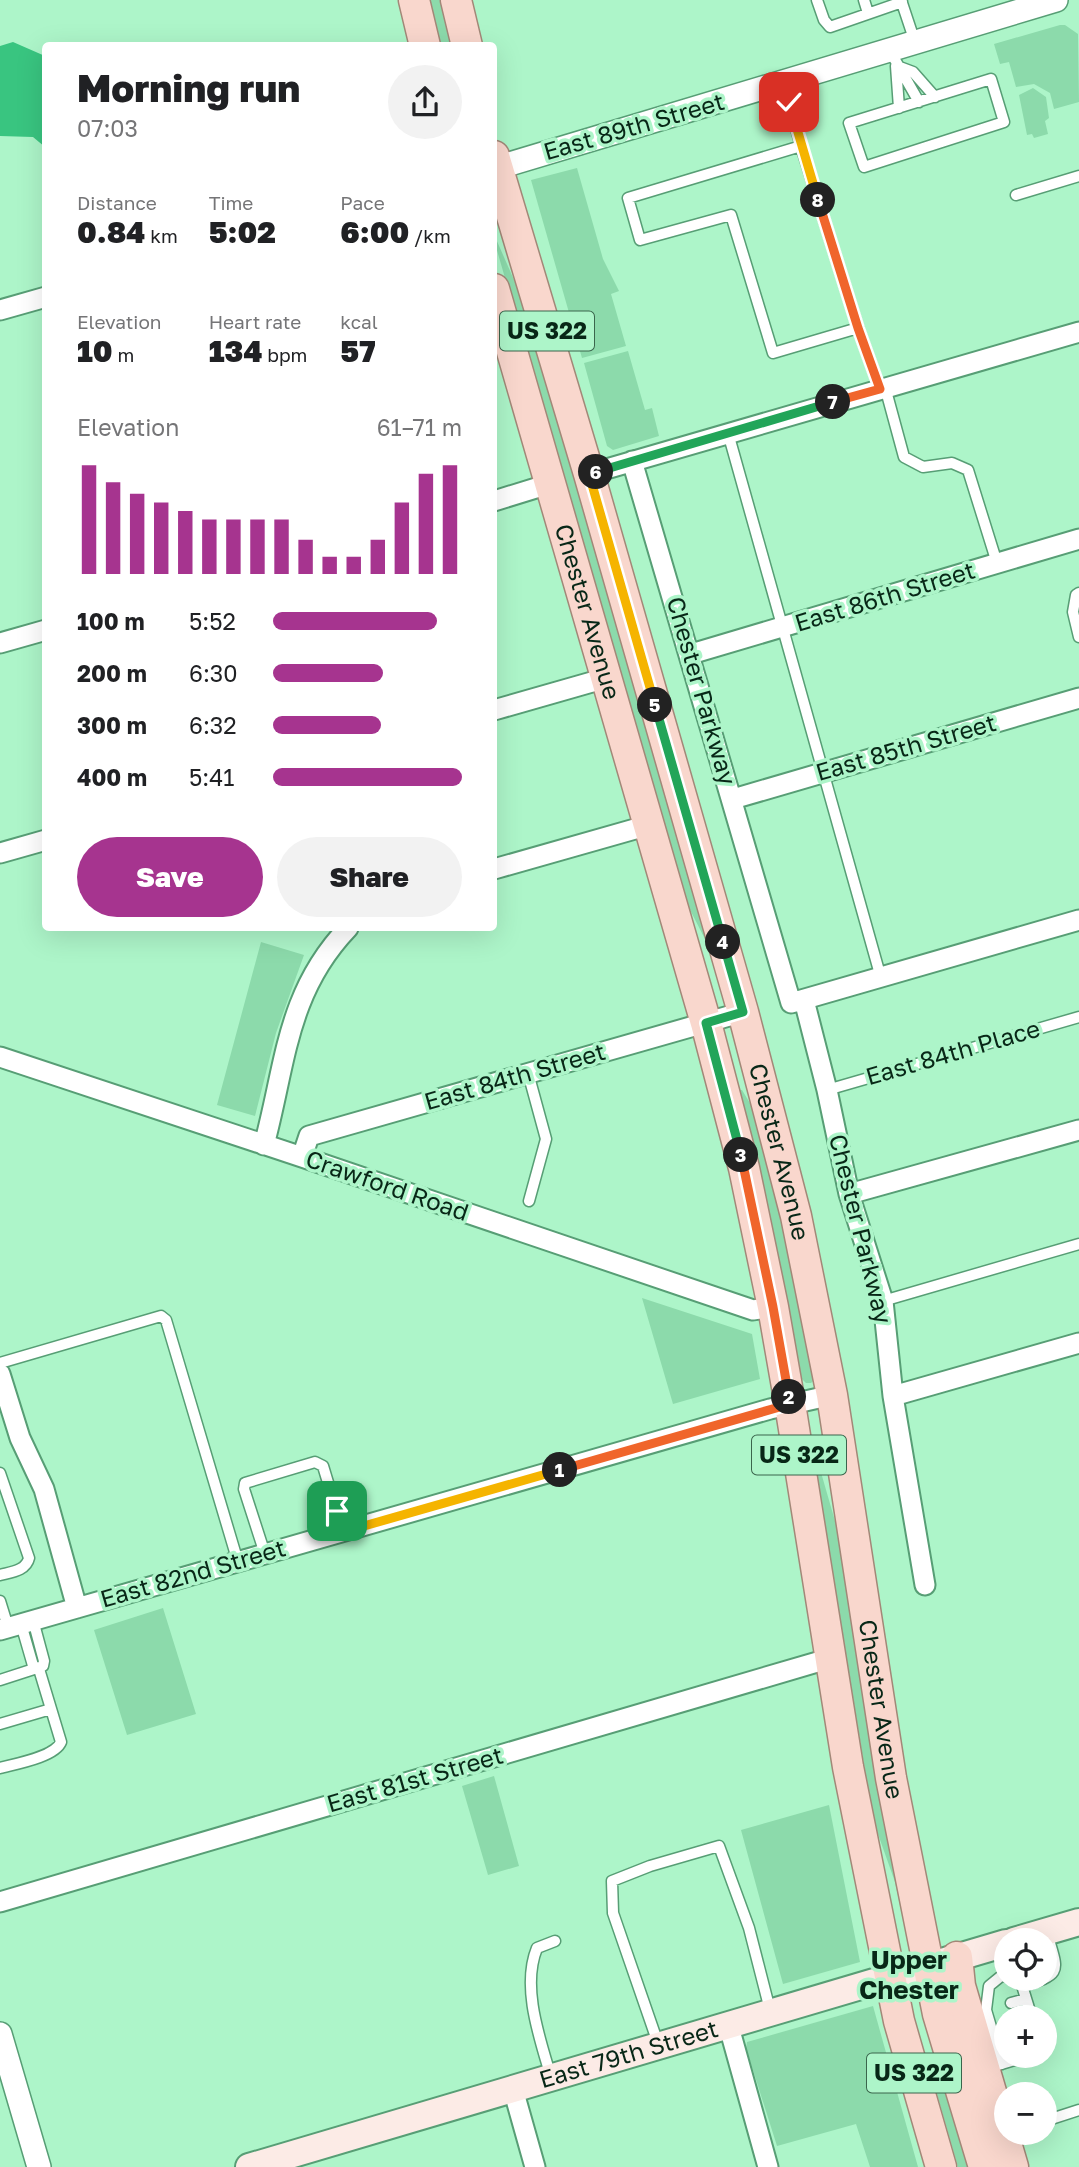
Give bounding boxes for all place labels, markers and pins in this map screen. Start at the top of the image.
pin [759,72,819,132]
pin: 8 [800,182,836,218]
pin: 7 [816,384,850,420]
pin: 6 [578,454,614,490]
pin: 5 [638,688,672,722]
pin: 4 [706,925,740,960]
pin: 3 [724,1138,758,1172]
pin: 2 [772,1380,806,1414]
pin: 1 [542,1452,578,1488]
pin [307,1481,367,1541]

